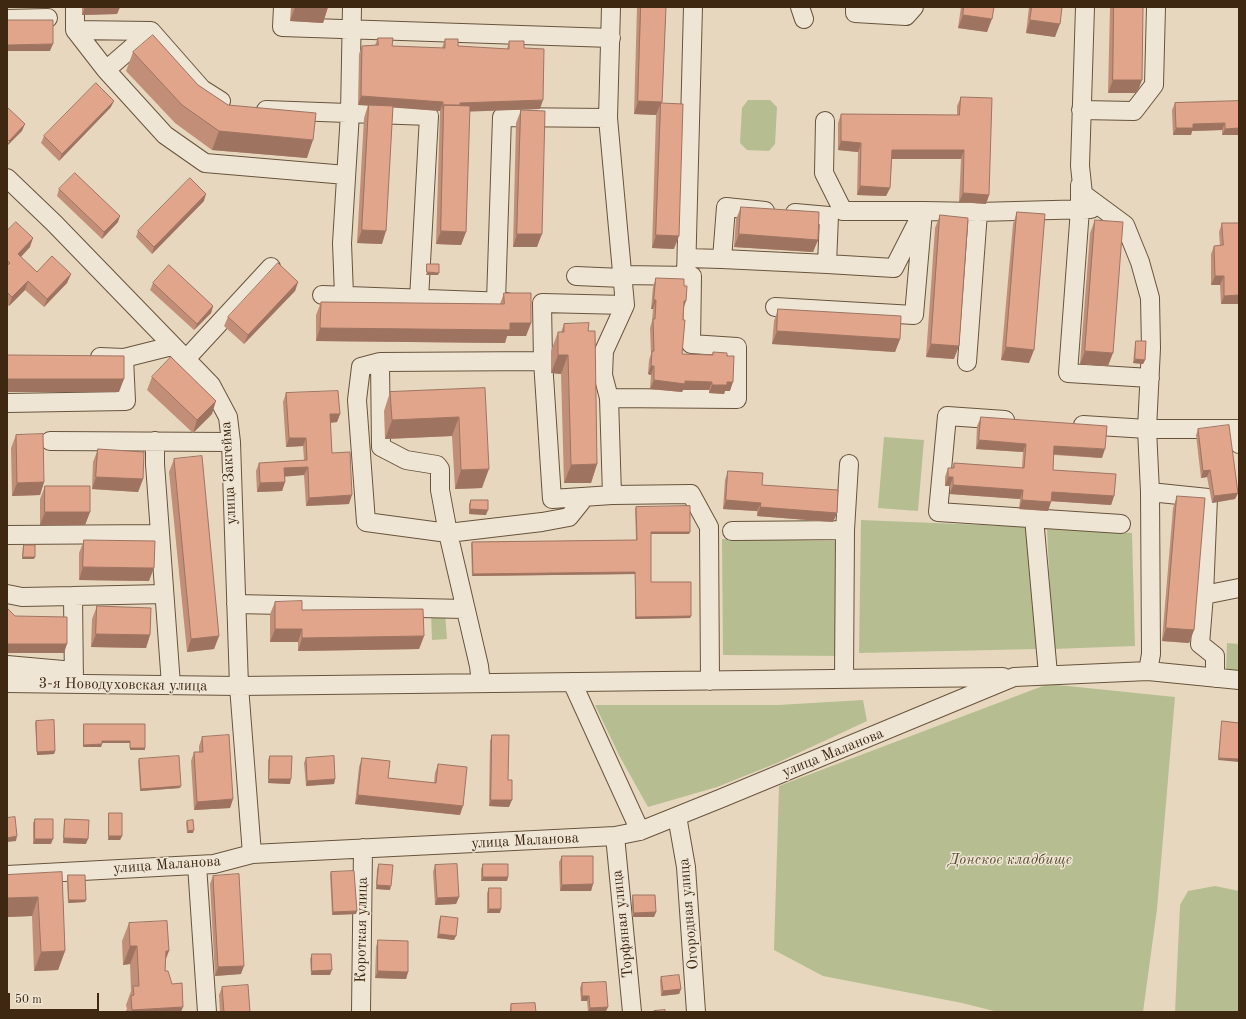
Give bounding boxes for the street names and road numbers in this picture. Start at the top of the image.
street label: улица Закгейма [217,421,241,525]
street label: 3-я Новодуховская улица [38,675,208,695]
street label: улица Маланова [780,724,886,782]
street label: улица Маланова [471,829,579,853]
street label: улица Маланова [113,852,221,878]
street label: Огородная улица [675,858,703,970]
street label: Торфяная улица [608,869,638,979]
street label: Короткая улица [352,877,372,983]

